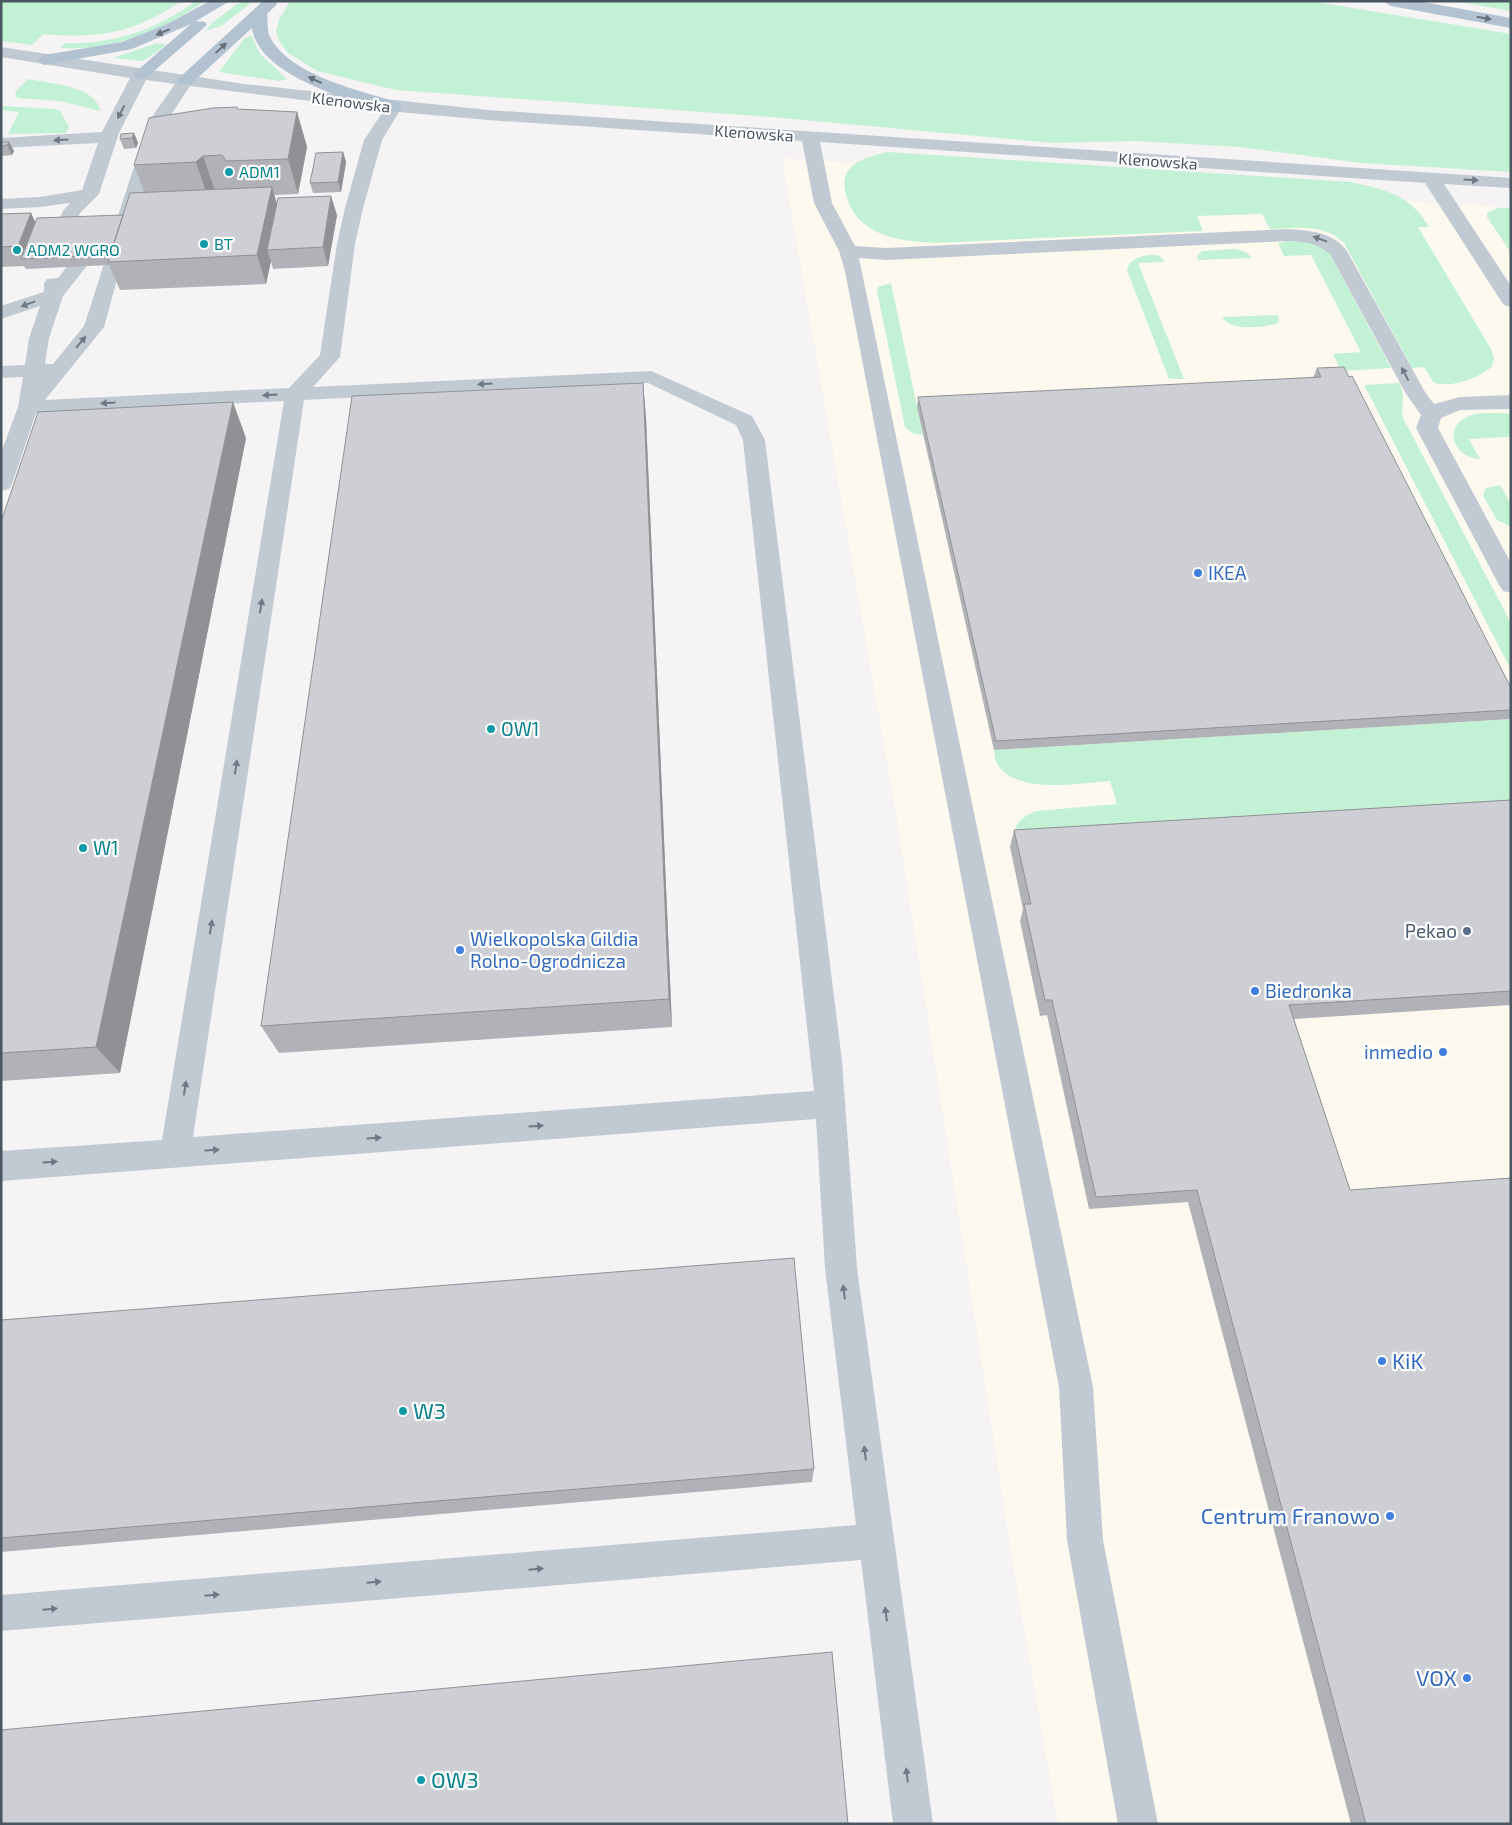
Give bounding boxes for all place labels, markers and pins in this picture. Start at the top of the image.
place label: ADM1 [239,162,280,181]
marker: ADM1 [223,166,235,178]
place label: BT [214,234,233,253]
marker: BT [198,238,210,250]
place label: ADM2 WGRO [27,240,120,259]
marker: ADM2 WGRO [11,244,23,256]
place label: IKEA [1208,561,1247,584]
marker: IKEA [1192,567,1204,579]
place label: OW1 [501,717,539,740]
marker: OW1 [485,723,497,735]
place label: W1 [93,836,119,859]
marker: W1 [77,842,89,854]
place label: Pekao [1405,919,1457,942]
marker: Pekao [1461,925,1473,937]
place label: Wielkopolska Gildia Rolno-Ogrodnicza [470,927,639,972]
marker: Wielkopolska Gildia Rolno-Ogrodnicza [454,944,466,956]
place label: Biedronka [1265,979,1352,1002]
marker: Biedronka [1249,985,1261,997]
place label: inmedio [1364,1040,1433,1063]
marker: inmedio [1437,1046,1449,1058]
place label: KiK [1392,1347,1423,1373]
marker: KiK [1376,1355,1388,1367]
place label: W3 [413,1397,446,1423]
marker: W3 [397,1405,409,1417]
place label: Centrum Franowo [1201,1502,1380,1528]
marker: Centrum Franowo [1384,1510,1396,1522]
place label: VOX [1416,1664,1457,1690]
marker: VOX [1461,1672,1473,1684]
place label: OW3 [431,1766,479,1792]
marker: OW3 [415,1774,427,1786]

